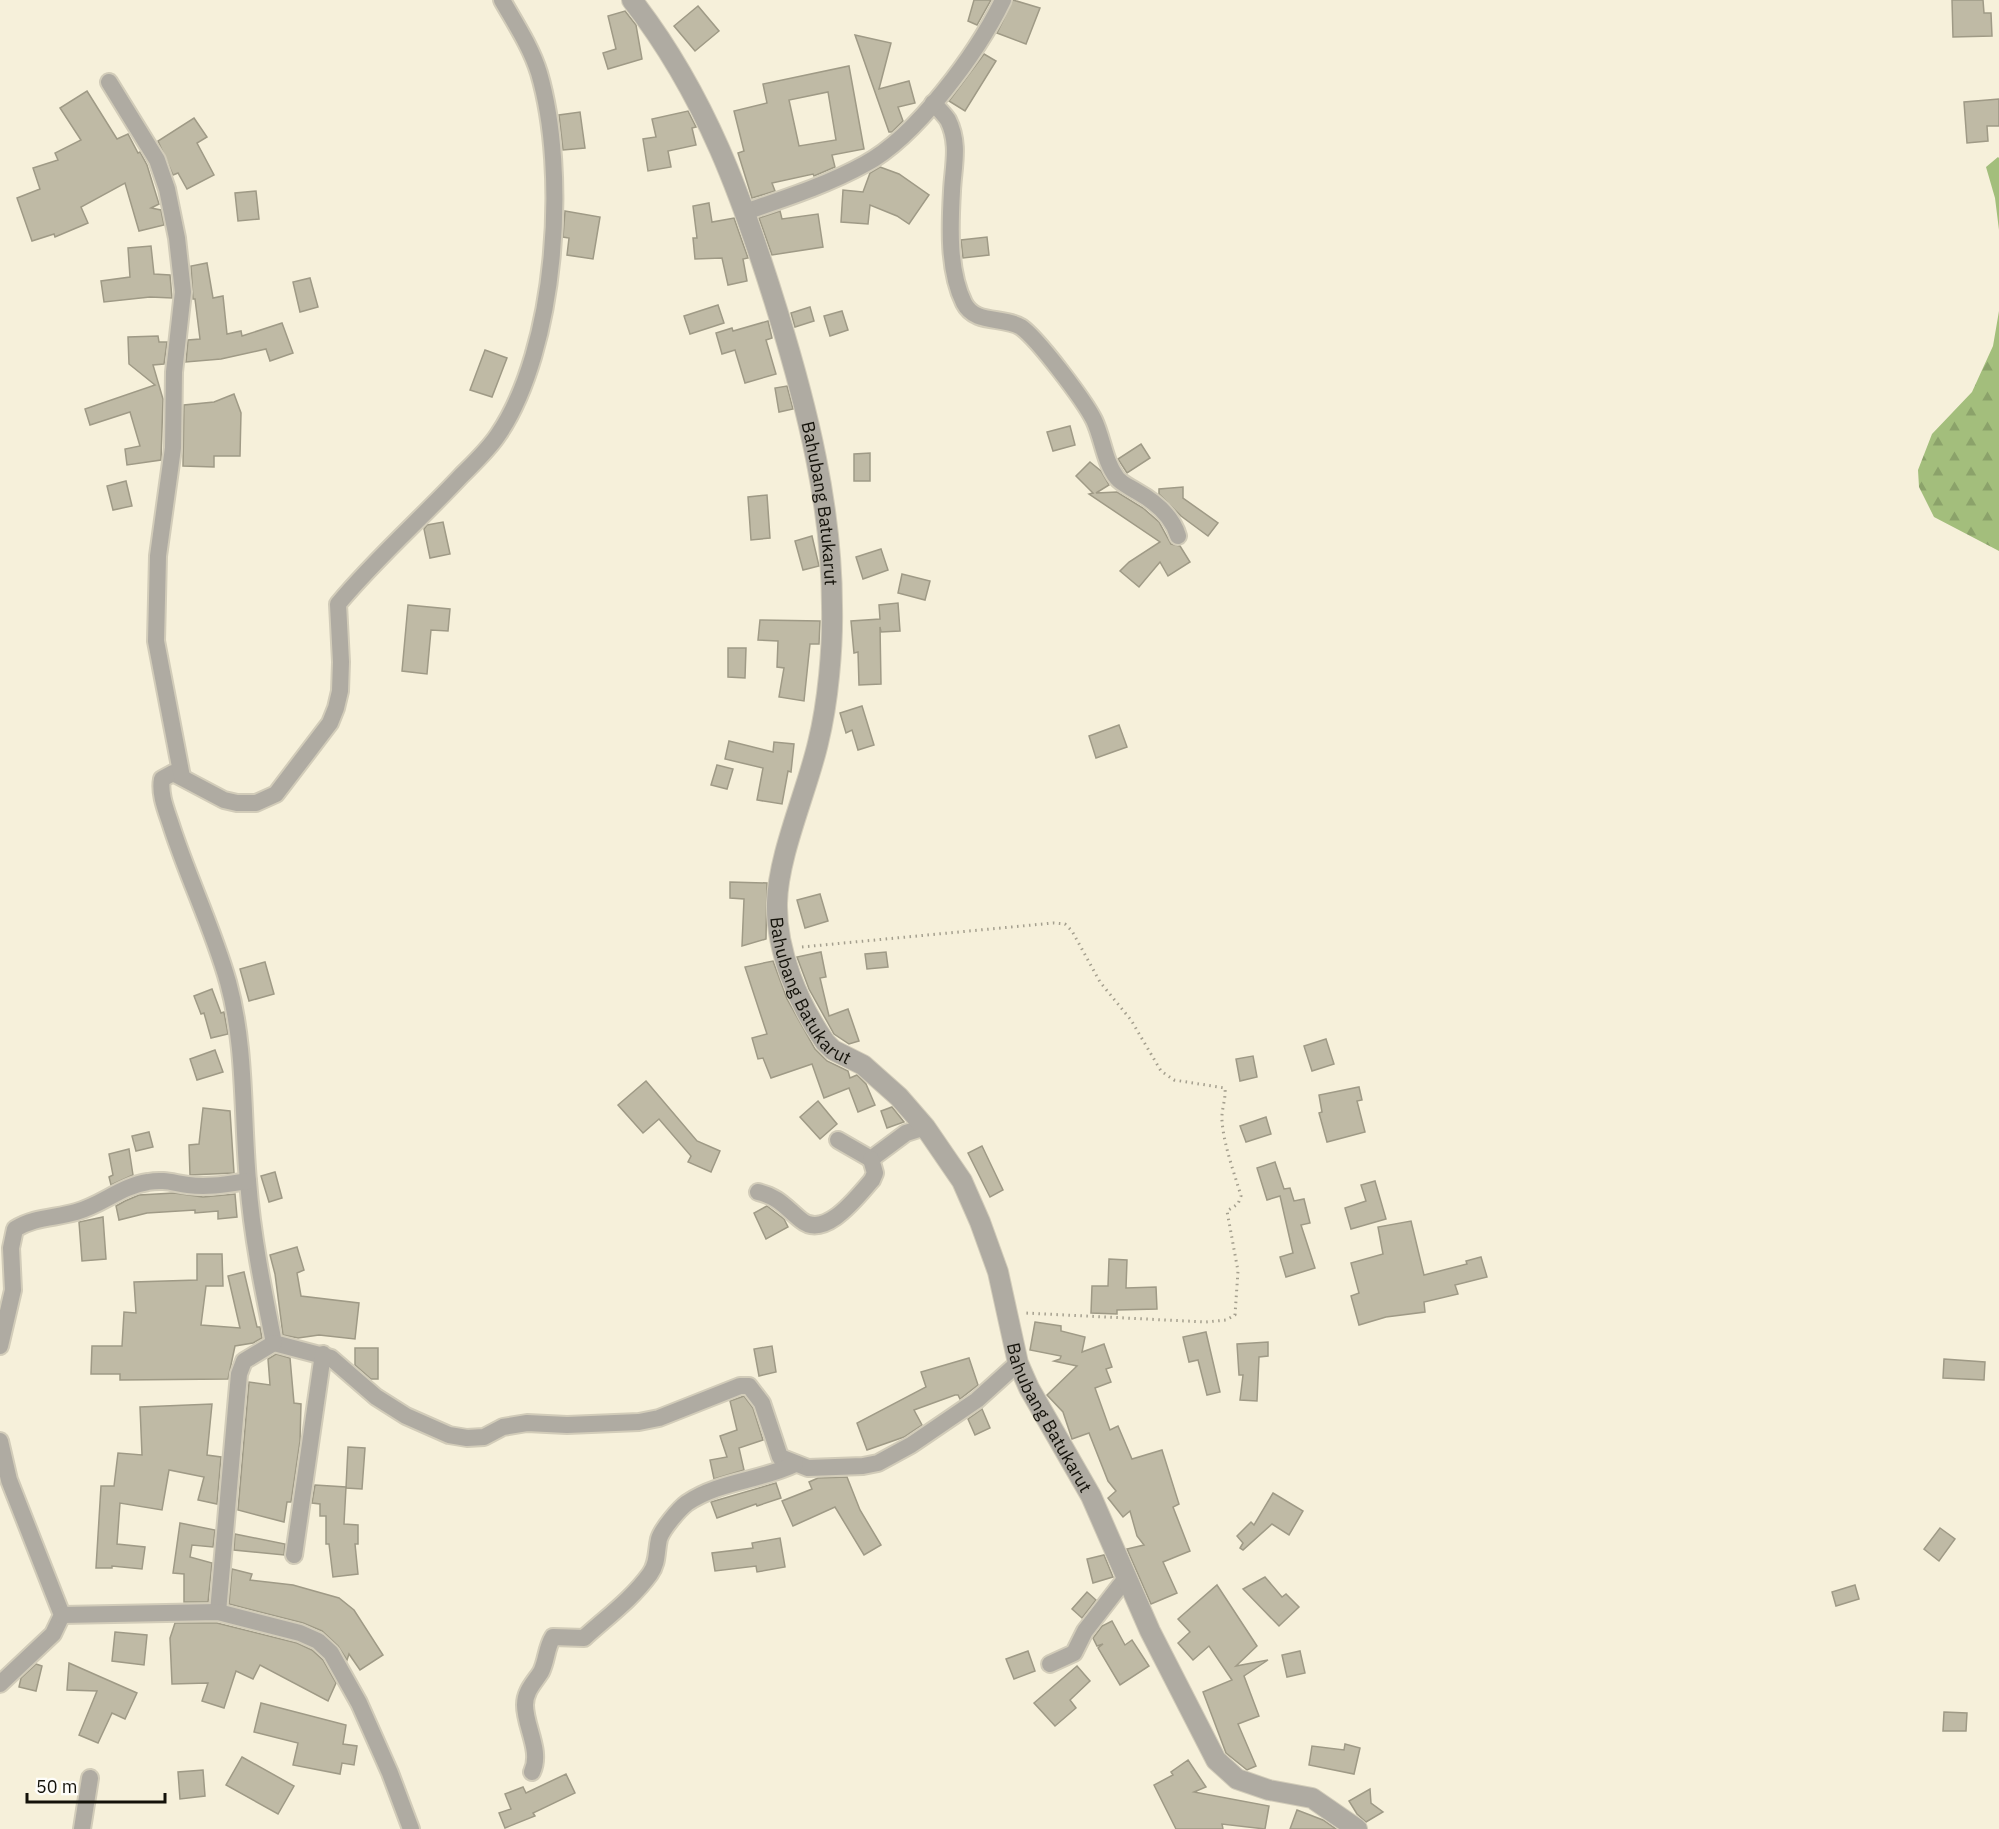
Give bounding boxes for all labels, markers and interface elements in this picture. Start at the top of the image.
street label: Bahubang Batukarut [797,419,843,586]
street label: Bahubang Batukarut [766,916,855,1069]
street label: Bahubang Batukarut [1002,1340,1098,1496]
scale bar [27,1766,165,1804]
text: 50 m [36,1775,78,1798]

